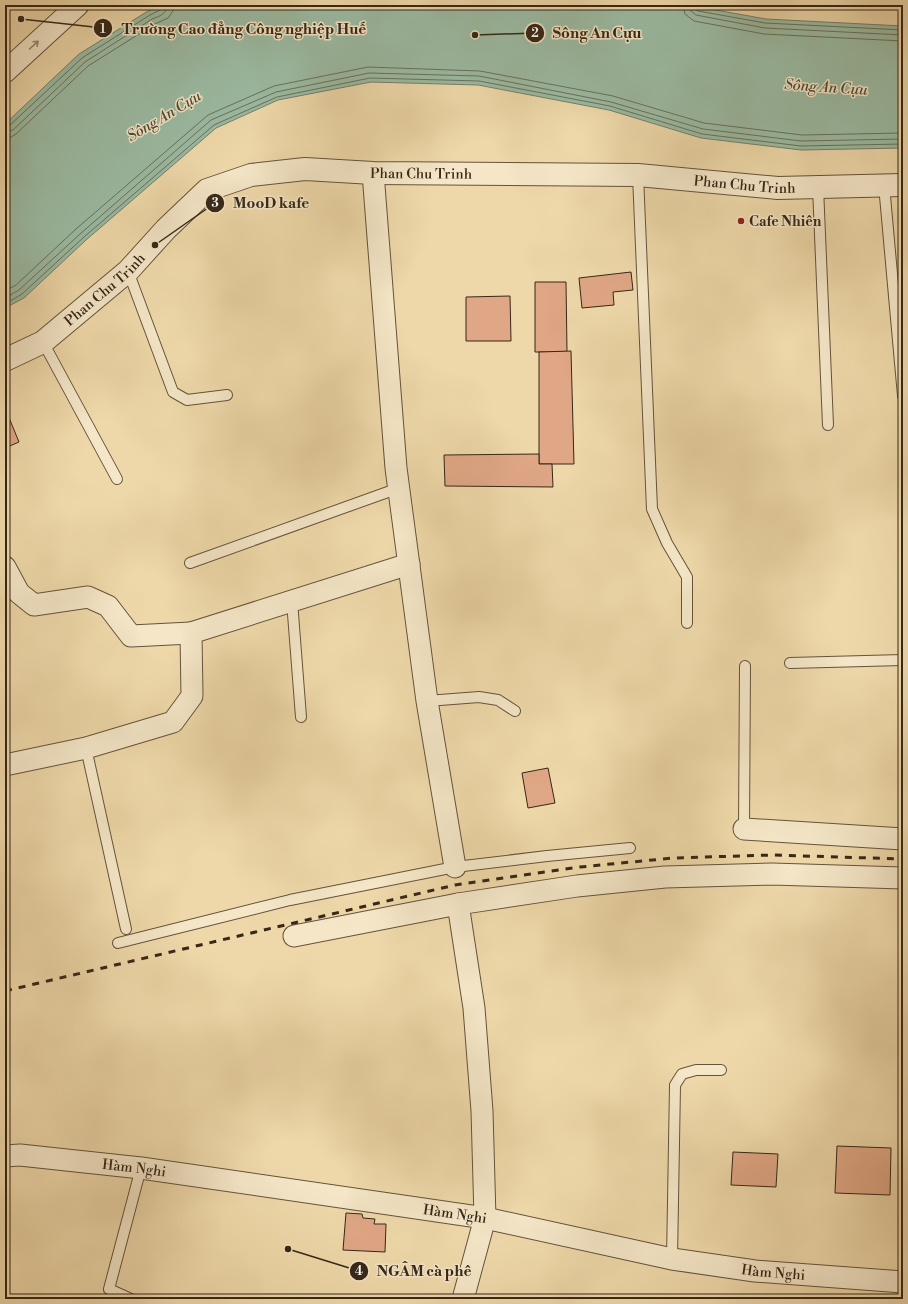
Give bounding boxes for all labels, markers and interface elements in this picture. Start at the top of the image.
callout: Trường Cao đẳng Công nghiệp Huế [93,15,374,42]
text: Trường Cao đẳng Công nghiệp Huế [122,20,366,39]
callout: Sông An Cựu [525,20,650,47]
text: 1 [100,22,106,37]
text: Sông An Cựu [553,24,642,43]
text: 2 [531,26,539,41]
one-way arrow [29,41,39,50]
water label: Sông An Cựu [784,75,869,100]
water label: Sông An Cựu [124,87,205,146]
street label: Phan Chu Trinh [370,165,473,184]
street label: Phan Chu Trinh [693,172,796,198]
callout: MooD kafe [205,189,317,216]
text: MooD kafe [233,194,309,213]
text: 3 [211,196,219,211]
place label: Cafe Nhiên [749,213,822,231]
marker: Cafe Nhiên [736,216,746,226]
street label: Phan Chu Trinh [61,249,150,330]
street label: Hàm Nghi [101,1156,168,1182]
street label: Hàm Nghi [422,1201,488,1228]
callout: NGÂM cà phê [349,1257,480,1284]
text: NGÂM cà phê [377,1261,471,1281]
street label: Hàm Nghi [740,1261,806,1285]
text: 4 [355,1264,363,1279]

